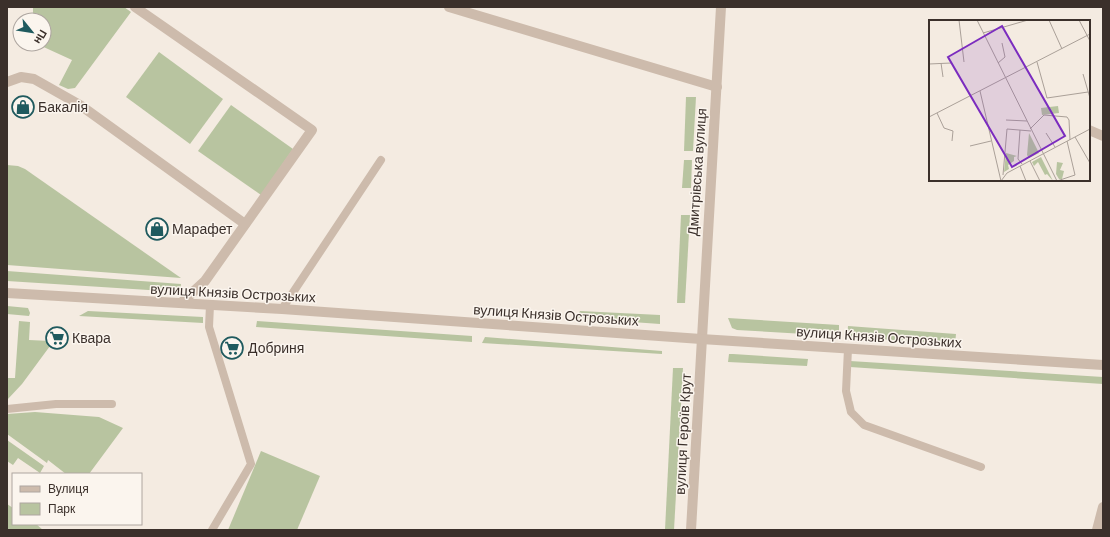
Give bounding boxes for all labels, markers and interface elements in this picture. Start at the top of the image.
north arrow [12,12,52,52]
inset map [929,20,1090,181]
text: Пн [32,28,50,47]
shop icon: Бакалія [10,94,36,120]
place label: Бакалія [38,98,88,115]
street label: Дмитрівська вулиця [684,107,709,237]
shop icon: Марафет [144,216,170,242]
place label: Марафет [172,220,233,237]
street label: вулиця Князів Острозьких [150,280,316,305]
street label: вулиця Князів Острозьких [473,300,639,329]
street label: вулиця Князів Острозьких [796,322,962,351]
supermarket icon: Квара [44,325,70,351]
place label: Квара [72,329,111,346]
supermarket icon: Добриня [219,335,245,361]
place label: Добриня [248,339,304,356]
street label: вулиця Героїв Крут [671,372,694,495]
legend [12,473,142,525]
text: Вулиця [48,481,89,496]
text: Парк [48,501,76,516]

